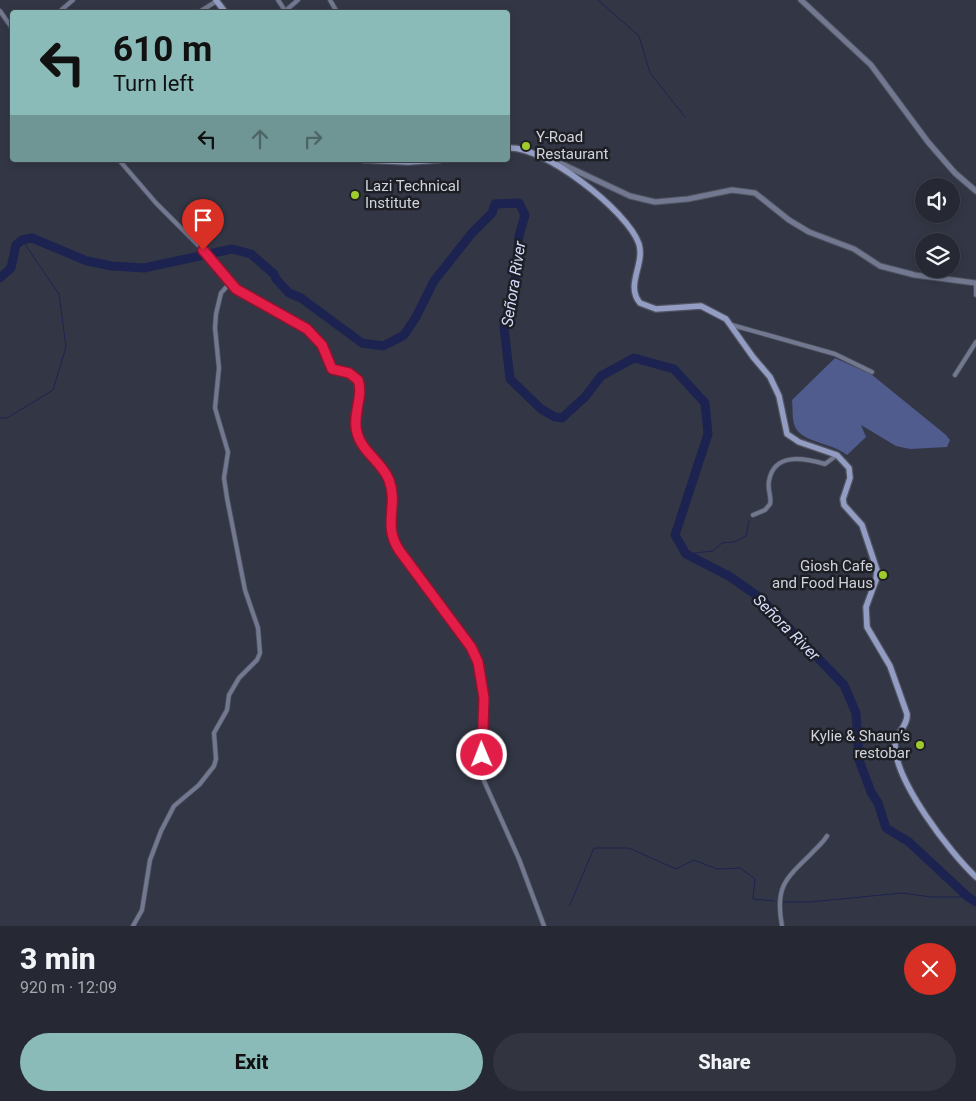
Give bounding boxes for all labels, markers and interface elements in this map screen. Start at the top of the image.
text: 610 m [113,29,212,70]
icon: left [30,30,95,95]
text: Turn left [113,71,194,96]
icon: left [193,125,221,153]
icon: ahead [246,125,274,153]
icon: right [299,125,327,153]
place label: Y-Road Restaurant [536,128,609,163]
marker: Y-Road Restaurant [520,140,532,152]
place label: Lazi Technical Institute [365,177,460,212]
map controls [915,178,960,278]
button: sound [915,178,960,223]
marker: Lazi Technical Institute [349,189,361,201]
pin [182,199,224,250]
icon: arrive [189,206,217,234]
button: layers [915,233,960,278]
water label: Señora River [497,239,530,328]
place label: Giosh Cafe and Food Haus [772,557,873,592]
marker: Giosh Cafe and Food Haus [877,569,889,581]
water label: Señora River [749,590,824,665]
place label: Kylie & Shaun’s restobar [811,727,910,762]
position arrow [455,728,507,780]
marker: Kylie & Shaun’s restobar [914,739,926,751]
text: 3 min [20,941,96,976]
button: close [904,943,956,995]
text: 920 m · 12:09 [20,978,117,997]
button: Exit [20,1033,483,1091]
button: Share [493,1033,956,1091]

